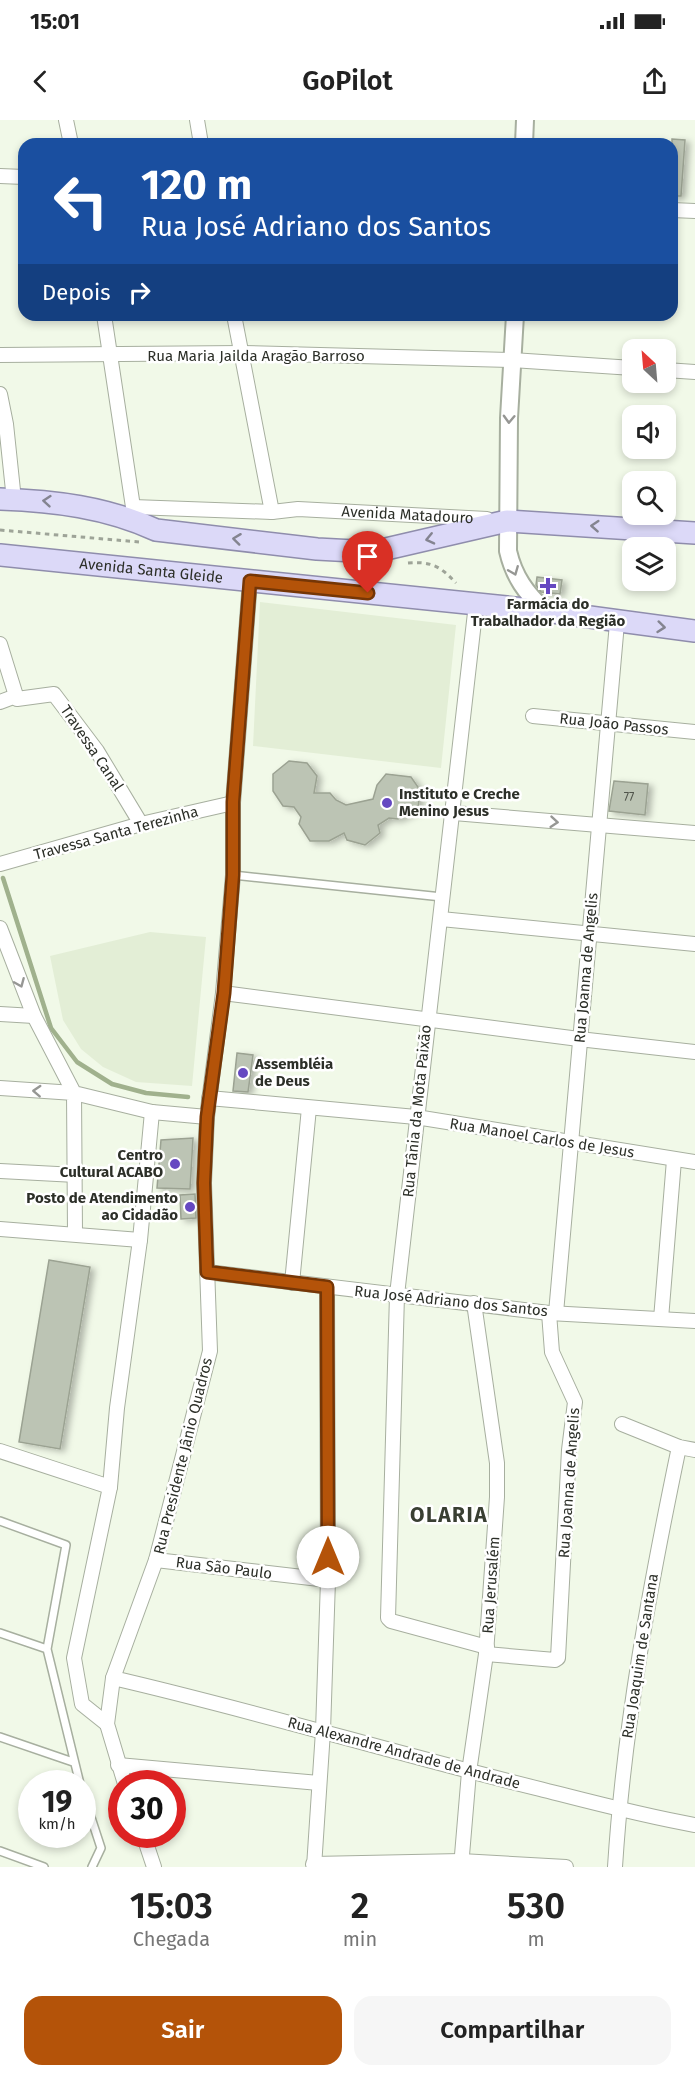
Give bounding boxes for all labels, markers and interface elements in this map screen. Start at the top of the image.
text: 15:01 [30,8,80,35]
icon: back [24,65,57,98]
text: GoPilot [302,65,393,97]
icon: share [638,65,671,98]
text: 120 m [141,160,252,210]
icon: left [42,162,120,240]
text: Rua José Adriano dos Santos [141,211,491,243]
icon: right [123,276,156,309]
text: Depois [42,279,111,306]
north arrow [622,339,676,393]
map controls [622,339,676,591]
street label: Rua Maria Jailda Aragão Barroso [147,347,365,365]
button: sound [622,405,676,459]
one-way arrow [503,414,516,423]
button: search [622,471,676,525]
one-way arrow [42,495,51,508]
street label: Avenida Matadouro [341,502,474,527]
one-way arrow [590,520,599,533]
pin [342,531,393,593]
one-way arrow [425,532,435,545]
one-way arrow [232,534,241,546]
button: layers [622,537,676,591]
icon: arrive [351,540,384,573]
street label: Avenida Santa Gleide [79,554,224,587]
one-way arrow [507,565,519,576]
marker: Farmácia do Trabalhador da Região [541,579,555,593]
place label: Farmácia do Trabalhador da Região [471,595,625,630]
one-way arrow [657,620,666,633]
street label: Travessa Canal [57,702,128,795]
street label: Rua João Passos [559,709,669,739]
place label: Instituto e Creche Menino Jesus [399,785,520,820]
house number: 77 [624,790,634,804]
marker: Instituto e Creche Menino Jesus [380,796,394,810]
street label: Travessa Santa Terezinha [32,802,200,864]
one-way arrow [549,815,558,828]
street label: Rua Joanna de Angelis [570,892,602,1044]
one-way arrow [13,977,25,988]
street label: Rua Tânia da Mota Paixão [399,1024,435,1198]
place label: Assembléia de Deus [254,1055,333,1090]
marker: Assembléia de Deus [236,1066,250,1080]
one-way arrow [32,1084,41,1097]
street label: Rua Manoel Carlos de Jesus [448,1115,636,1161]
place label: Centro Cultural ACABO [60,1146,163,1181]
marker: Centro Cultural ACABO [168,1157,182,1171]
place label: Posto de Atendimento ao Cidadão [26,1189,178,1224]
marker: Posto de Atendimento ao Cidadão [183,1200,197,1214]
street label: Rua José Adriano dos Santos [353,1282,549,1320]
street label: Rua Presidente Jânio Quadros [150,1356,216,1556]
street label: Rua Joanna de Angelis [555,1407,583,1559]
district label: OLARIA [410,1502,488,1528]
position arrow [296,1525,360,1589]
street label: Rua Jerusalém [479,1536,503,1634]
street label: Rua São Paulo [175,1553,273,1583]
street label: Rua Joaquim de Santana [618,1572,662,1740]
street label: Rua Alexandre Andrade de Andrade [286,1713,522,1793]
speed limit sign: 30 [108,1770,186,1848]
text: 19 [42,1784,72,1820]
text: km/h [38,1815,76,1833]
text: 15:03 [130,1884,213,1928]
text: 2 [351,1884,369,1928]
text: 530 [507,1884,565,1928]
text: Chegada [133,1927,210,1951]
text: min [343,1927,377,1951]
text: m [528,1927,545,1951]
button: Sair [24,1996,342,2065]
button: Compartilhar [354,1996,671,2065]

